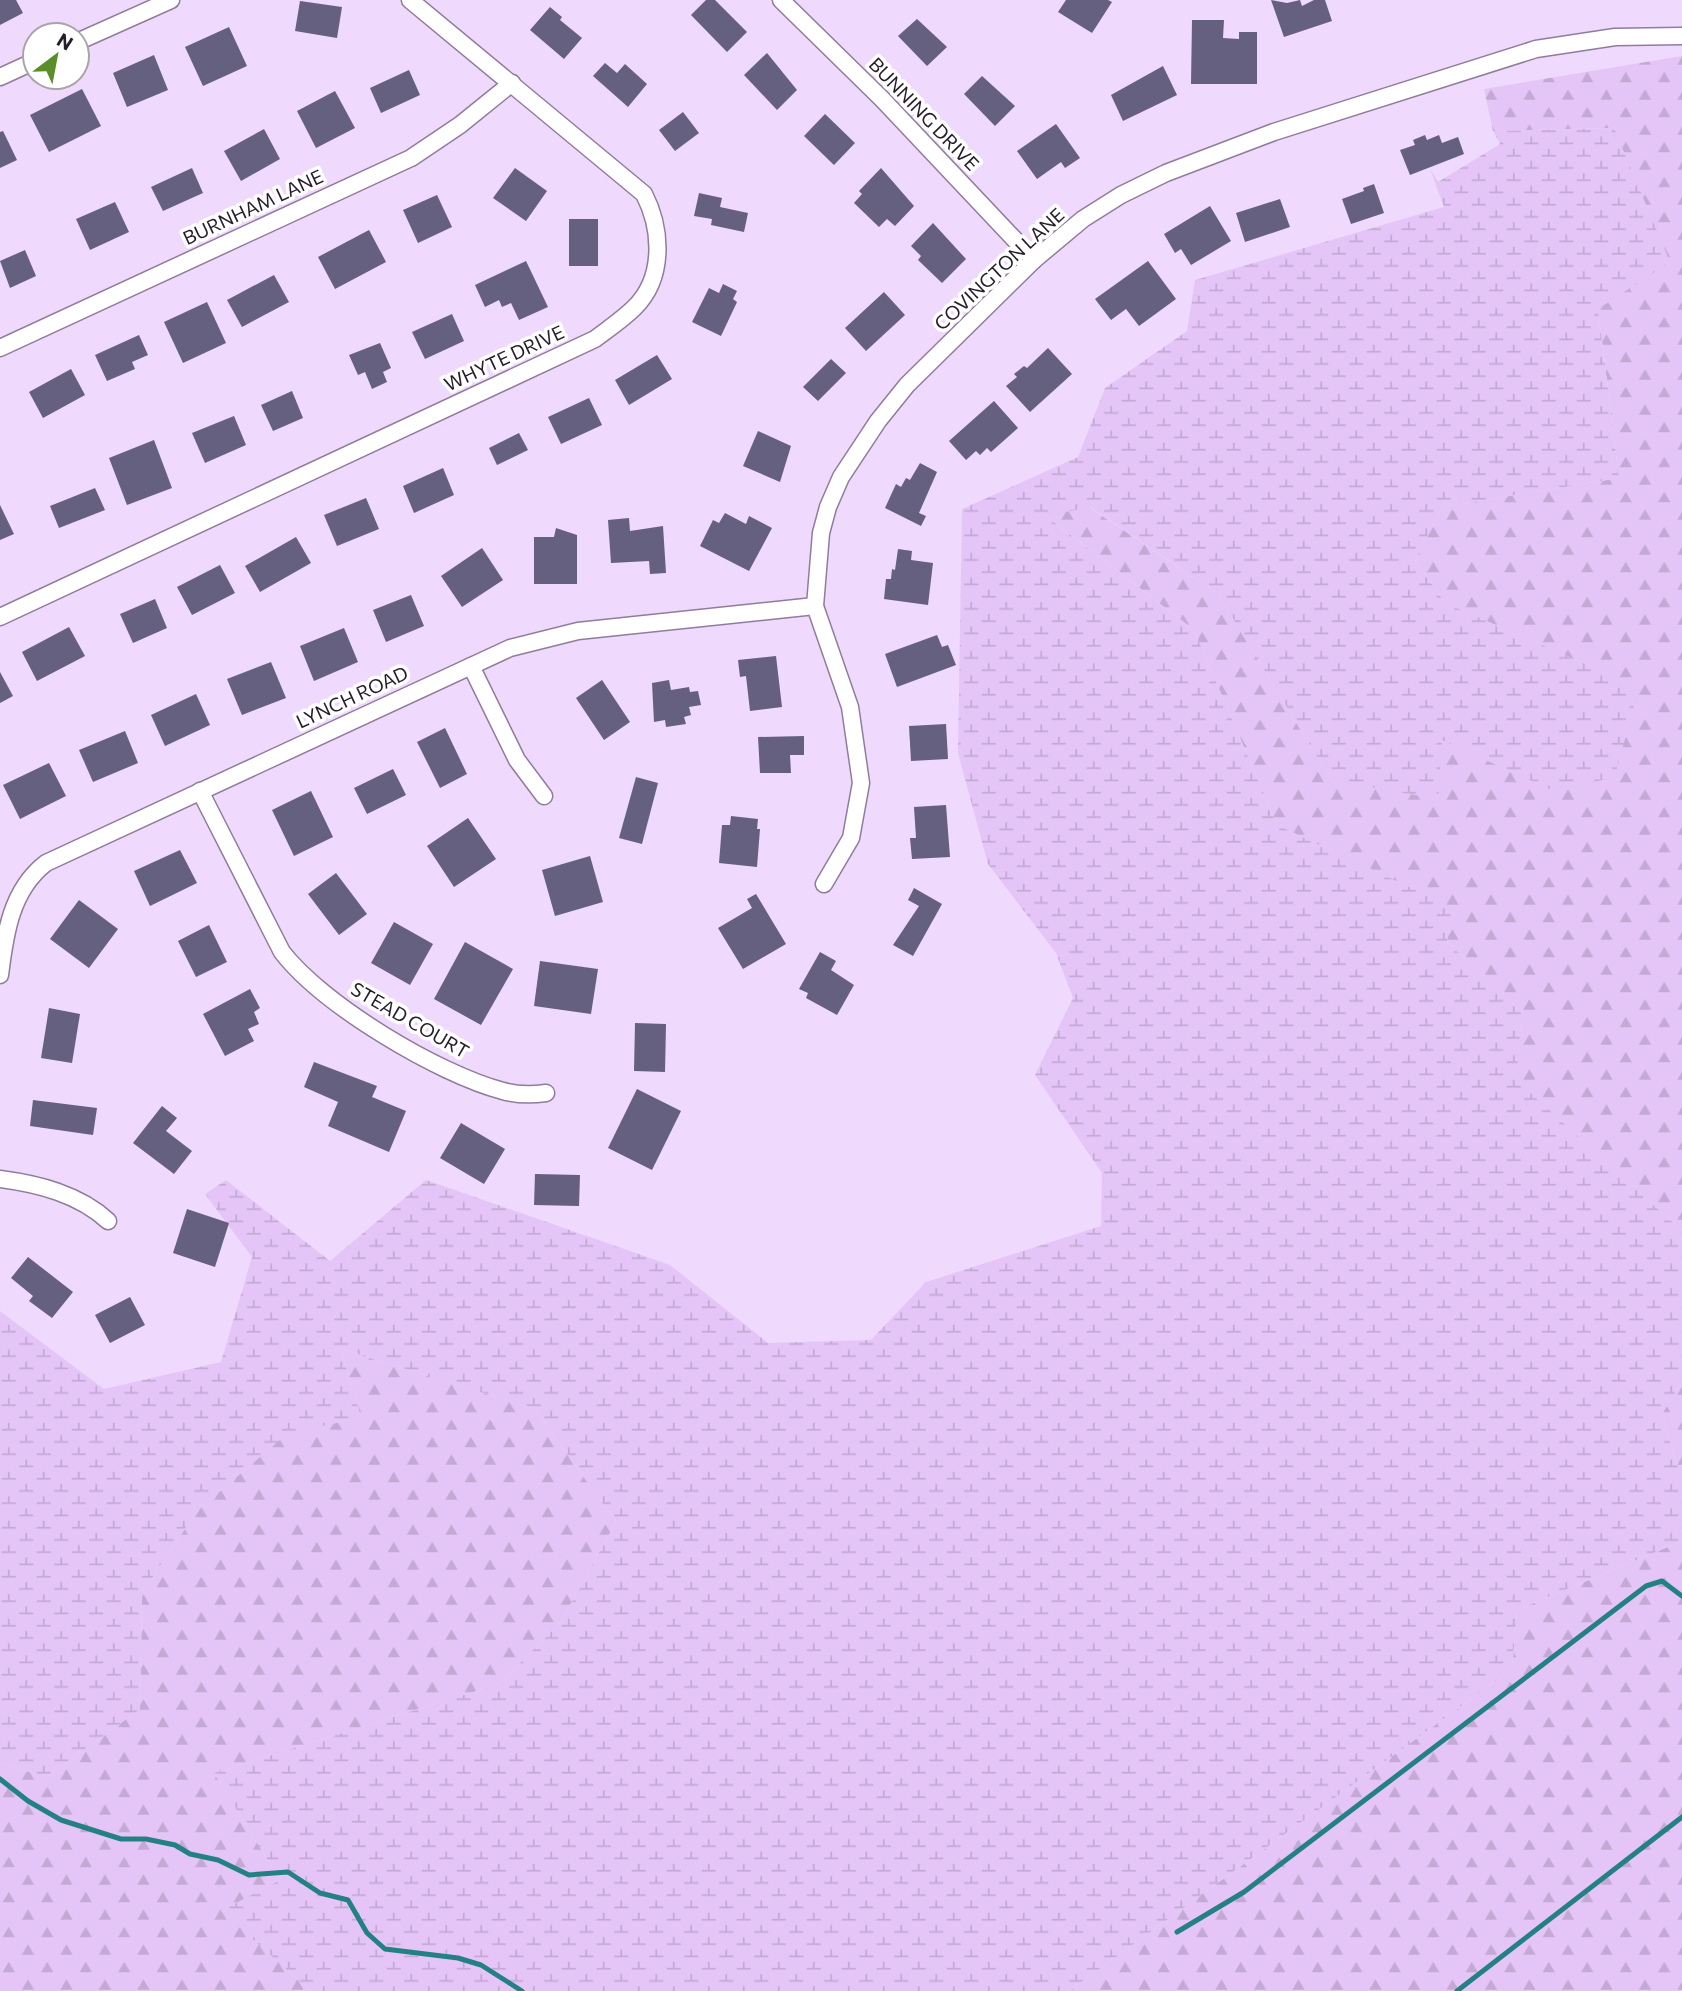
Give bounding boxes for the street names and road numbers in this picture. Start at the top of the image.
street label: BUNNING DRIVE [865,52,984,175]
street label: BURNHAM LANE [179,164,327,249]
street label: COVINGTON LANE [929,203,1068,335]
street label: WHYTE DRIVE [440,320,567,395]
street label: LYNCH ROAD [292,661,411,733]
street label: STEAD COURT [347,977,473,1063]

